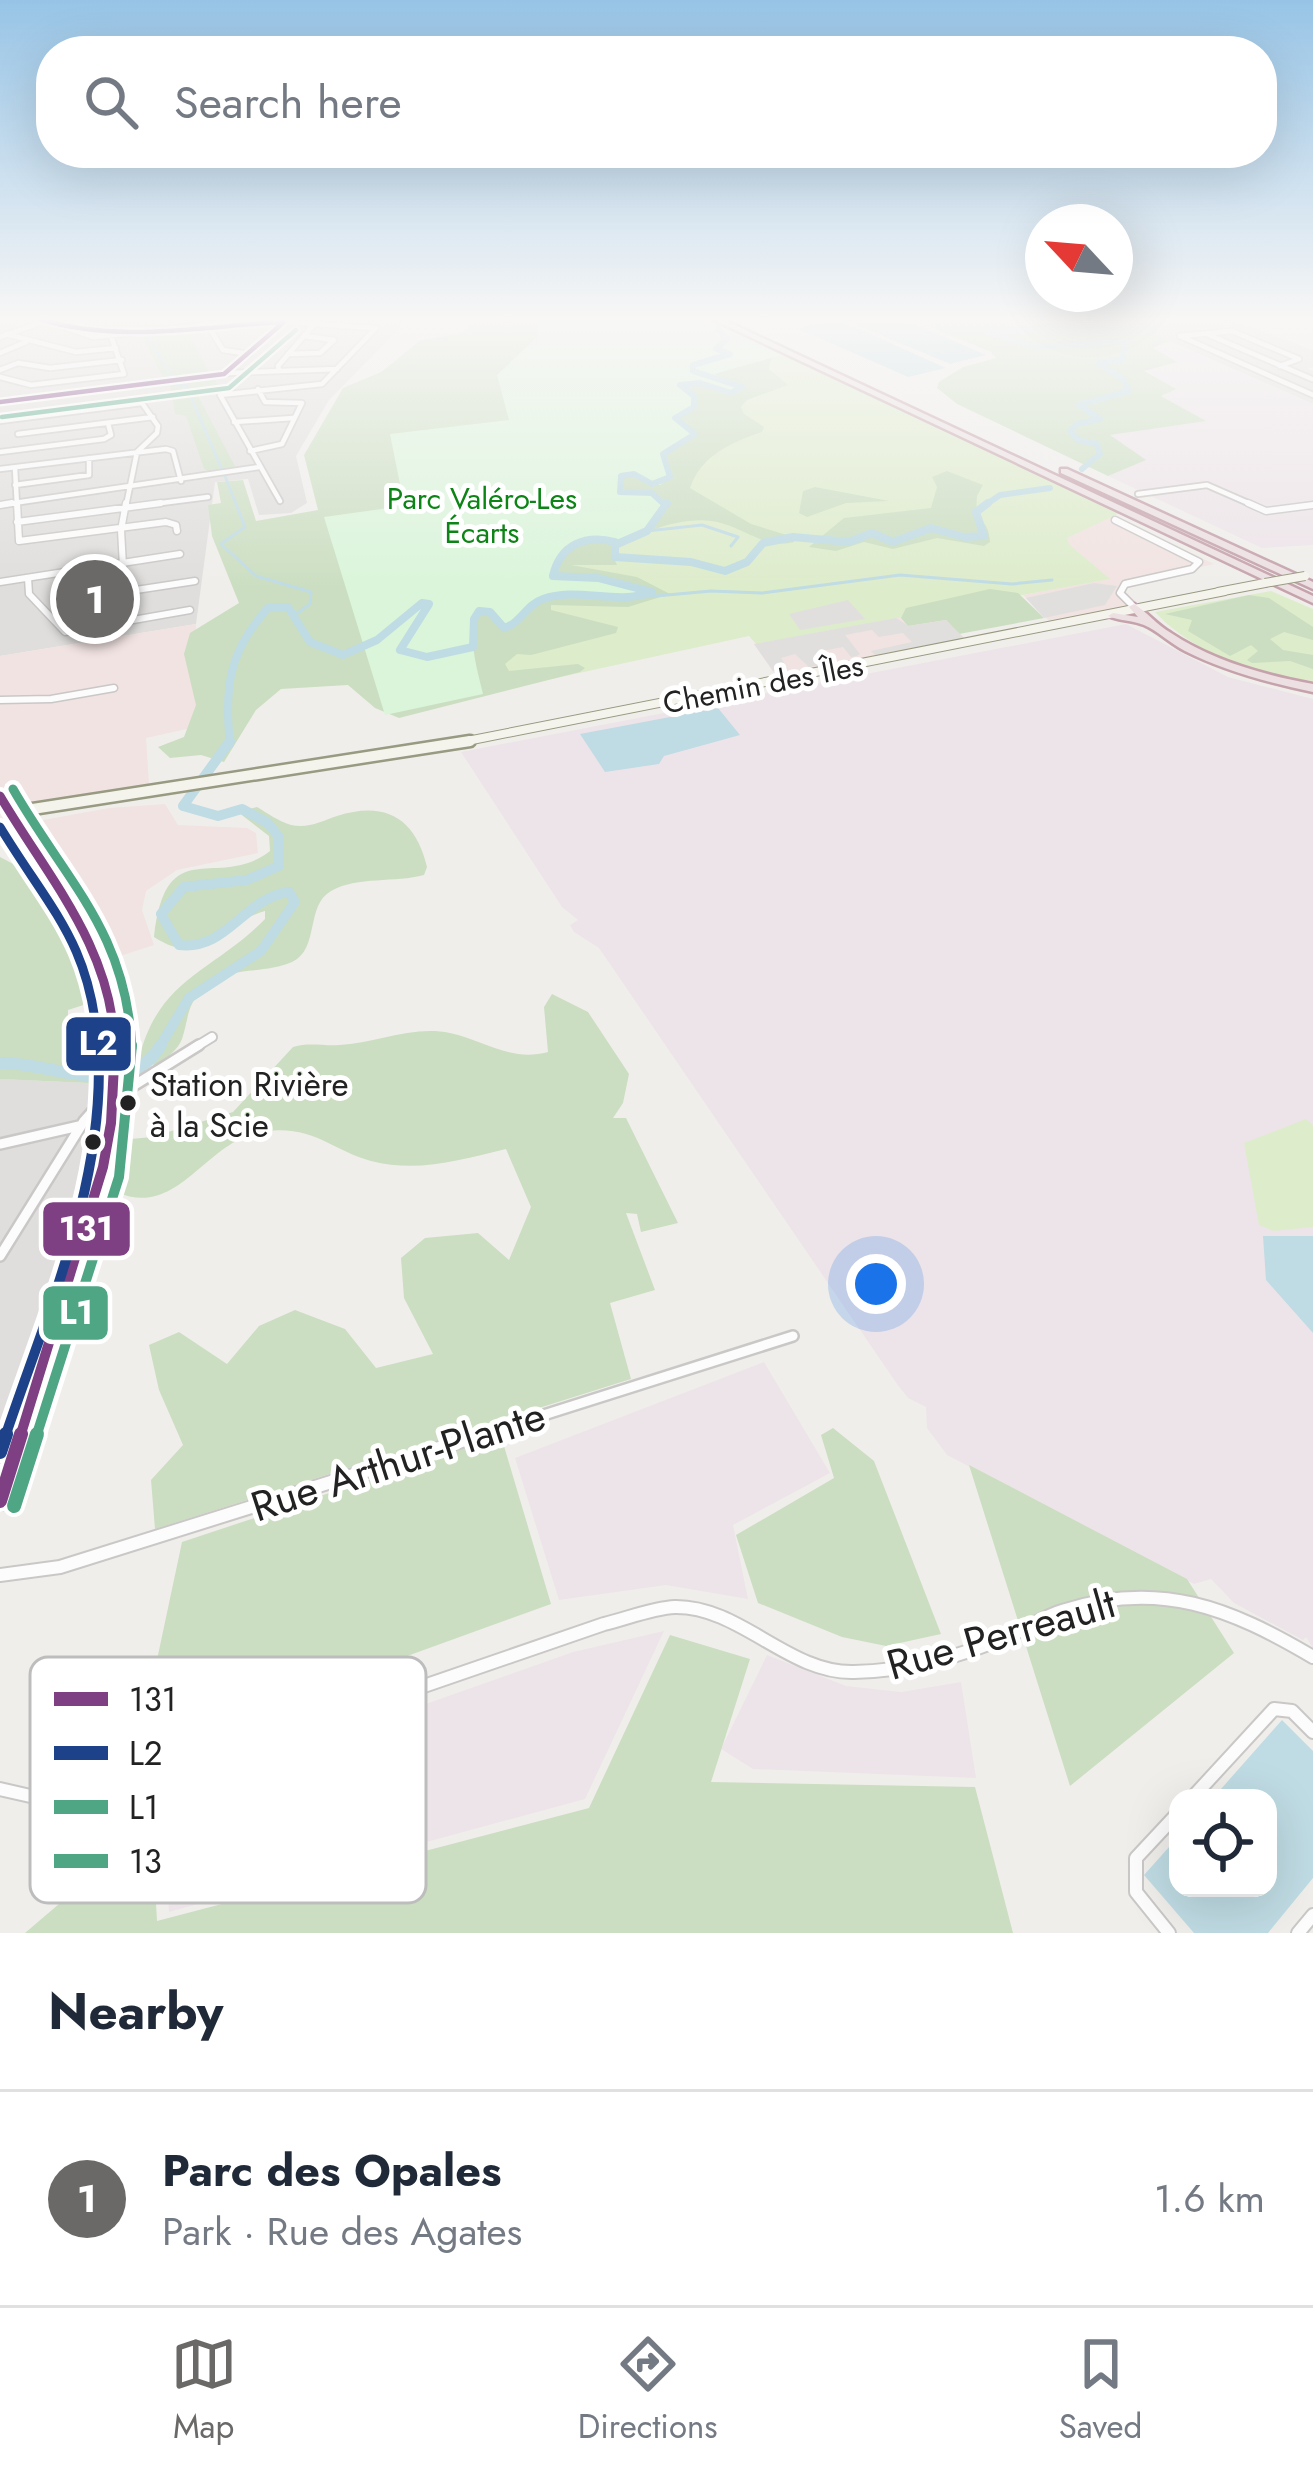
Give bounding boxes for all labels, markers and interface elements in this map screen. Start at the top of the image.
search box [36,36,1277,168]
icon: search [78,69,144,135]
text: Search here [174,70,402,135]
north arrow [1025,204,1133,312]
park label: Parc Valéro-Les Écarts [387,477,577,554]
pin: 1 [56,554,134,644]
street label: Chemin des Îles [659,644,867,724]
line badge: L2 [64,1015,133,1073]
text: L2 [78,1020,118,1067]
place label: Station Rivière à la Scie [150,1061,349,1149]
marker: Station Rivière à la Scie [117,1092,139,1114]
unlabelled marker [82,1131,104,1153]
line badge: 131 [41,1200,132,1258]
text: 131 [59,1205,113,1252]
your location [846,1254,906,1314]
line badge: L1 [41,1284,110,1342]
text: L1 [59,1289,93,1336]
street label: Rue Arthur-Plante [243,1385,553,1537]
street label: Rue Perreault [880,1572,1122,1696]
legend [30,1657,426,1903]
text: 131 [129,1676,177,1723]
text: L2 [129,1730,163,1777]
text: L1 [129,1784,159,1831]
map controls [1169,1789,1277,1897]
button: locate [1169,1789,1277,1897]
text: 13 [129,1838,162,1885]
text: Nearby [48,1974,223,2048]
text: Parc des Opales [162,2138,501,2203]
text: 1 [77,2170,97,2227]
text: 1.6 km [1154,2170,1265,2227]
text: Park · Rue des Agates [162,2203,522,2260]
tab: Map [171,2331,237,2450]
tab: Directions [578,2331,718,2450]
tab: Saved [1059,2331,1142,2450]

